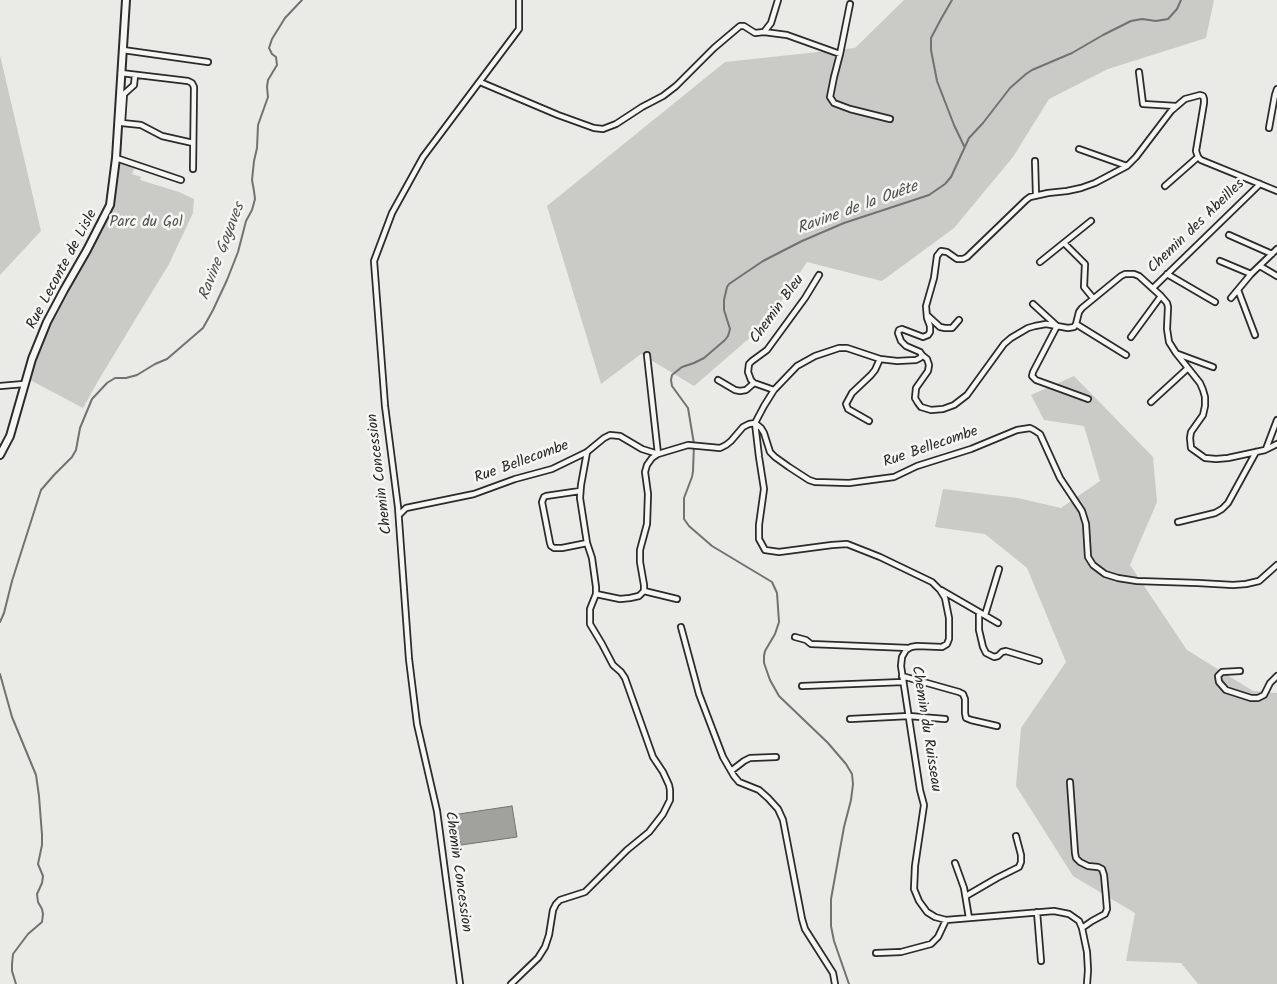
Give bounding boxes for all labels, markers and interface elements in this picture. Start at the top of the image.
street label: Chemin des Abeilles [1145,176,1249,278]
water label: Ravine de la Ouête [795,178,921,240]
water label: Ravine Goyaves [196,201,250,303]
street label: Rue Leconte de Lisle [24,207,102,333]
park label: Parc du Gol [109,214,183,232]
street label: Chemin Bleu [747,272,809,348]
street label: Chemin Concession [365,413,397,535]
street label: Rue Bellecombe [881,423,981,473]
street label: Rue Bellecombe [472,438,572,488]
street label: Chemin du Ruisseau [906,665,944,793]
street label: Chemin Concession [440,811,474,933]

